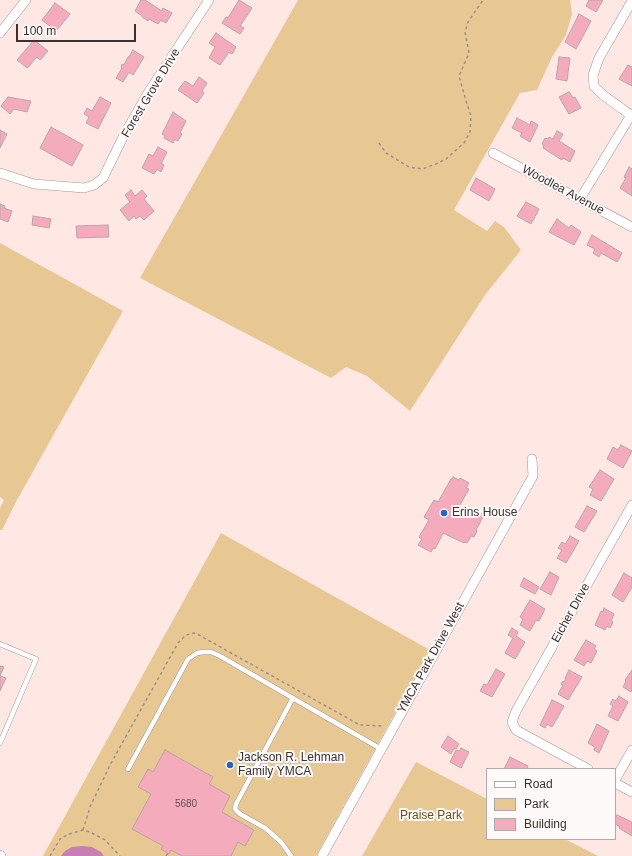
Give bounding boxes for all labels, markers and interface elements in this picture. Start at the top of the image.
scale bar [18,16,138,42]
text: 100 m [23,24,56,38]
street label: Forest Grove Drive [119,46,183,140]
street label: Woodlea Avenue [519,162,607,218]
place label: Erins House [452,506,517,520]
marker: Erins House [439,508,449,518]
street label: Eicher Drive [549,581,593,645]
street label: YMCA Park Drive West [395,600,467,716]
place label: Jackson R. Lehman Family YMCA [238,751,344,779]
marker: Jackson R. Lehman Family YMCA [225,760,235,770]
legend [486,768,616,840]
text: Road [524,777,553,791]
text: Park [524,797,549,811]
house number: 5680 [175,798,197,810]
park label: Praise Park [400,809,462,823]
text: Building [524,817,567,831]

